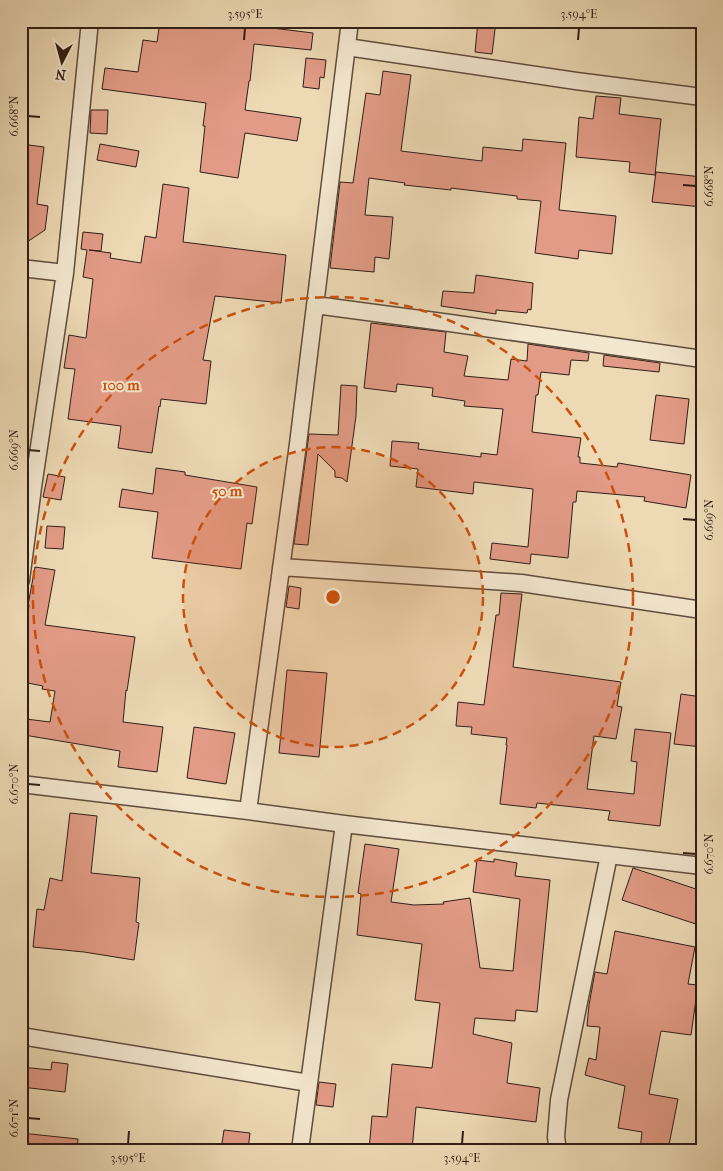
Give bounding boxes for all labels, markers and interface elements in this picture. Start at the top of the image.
text: 3.595°E [227,7,263,21]
text: 3.594°E [561,7,597,21]
north arrow [38,38,88,88]
text: N [54,65,67,83]
text: 6.668°N [7,95,21,137]
text: 6.668°N [702,165,716,207]
text: 100 m [102,376,140,394]
text: 6.669°N [7,429,21,471]
text: 50 m [212,482,243,500]
text: 6.669°N [702,499,716,541]
centre of rings [324,588,342,606]
text: 6.670°N [7,763,21,805]
text: 6.670°N [702,833,716,875]
text: 6.671°N [7,1099,21,1137]
text: 3.595°E [110,1151,146,1165]
text: 3.594°E [444,1151,480,1165]

